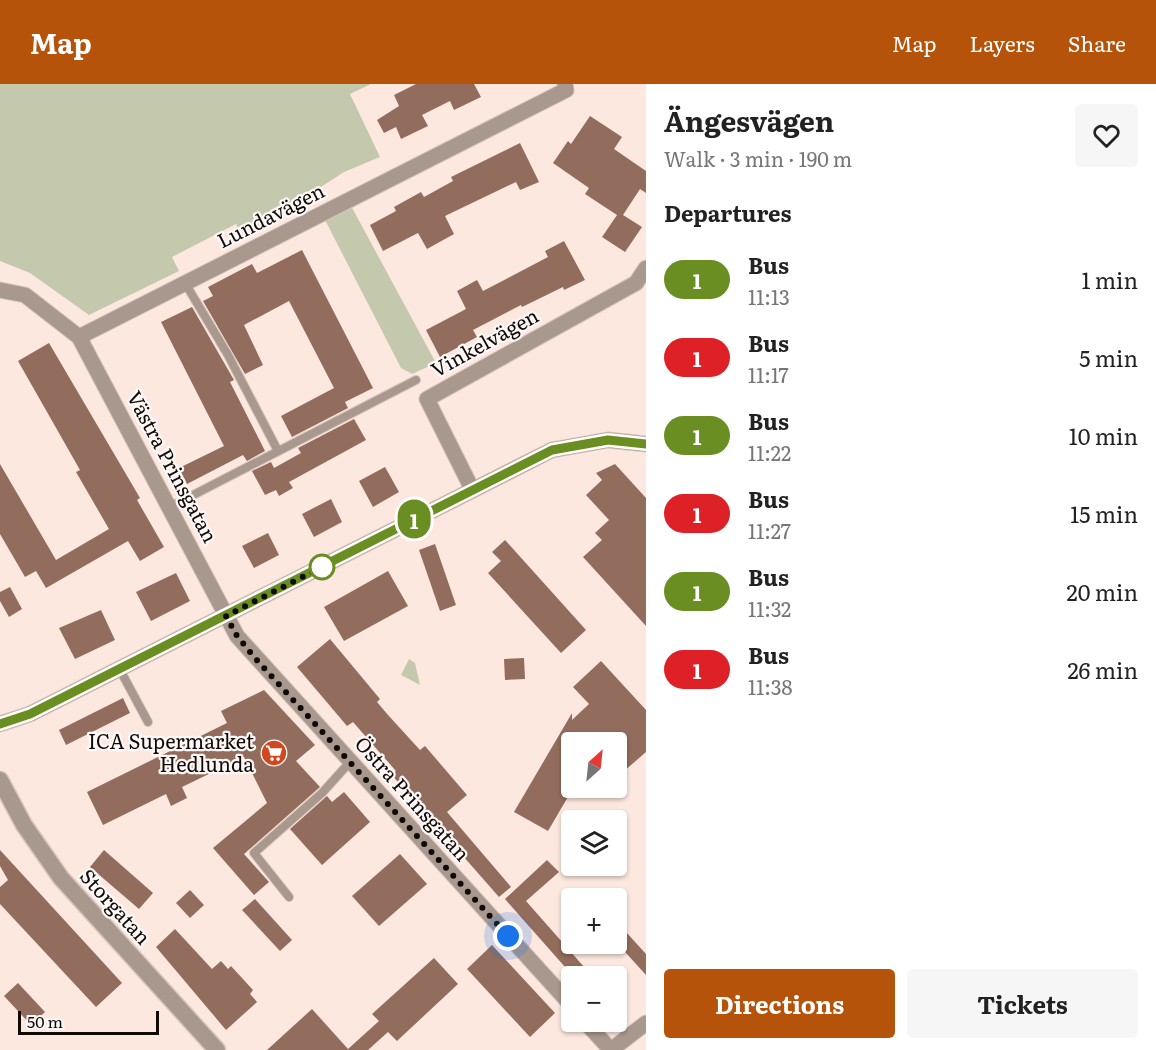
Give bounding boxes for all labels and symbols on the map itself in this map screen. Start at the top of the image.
street label: Lundavägen [211,174,329,254]
street label: Vinkelvägen [425,299,543,383]
street label: Västra Prinsgatan [121,385,226,547]
line badge: 1 [394,500,434,538]
unlabelled marker [309,554,335,580]
place label: ICA Supermarket Hedlunda [88,725,254,778]
street label: Östra Prinsgatan [349,729,478,867]
north arrow [561,732,627,798]
supermarket icon: ICA Supermarket Hedlunda [259,738,289,768]
street label: Storgatan [74,861,159,950]
your location [493,921,523,951]
scale bar [18,1008,159,1036]

